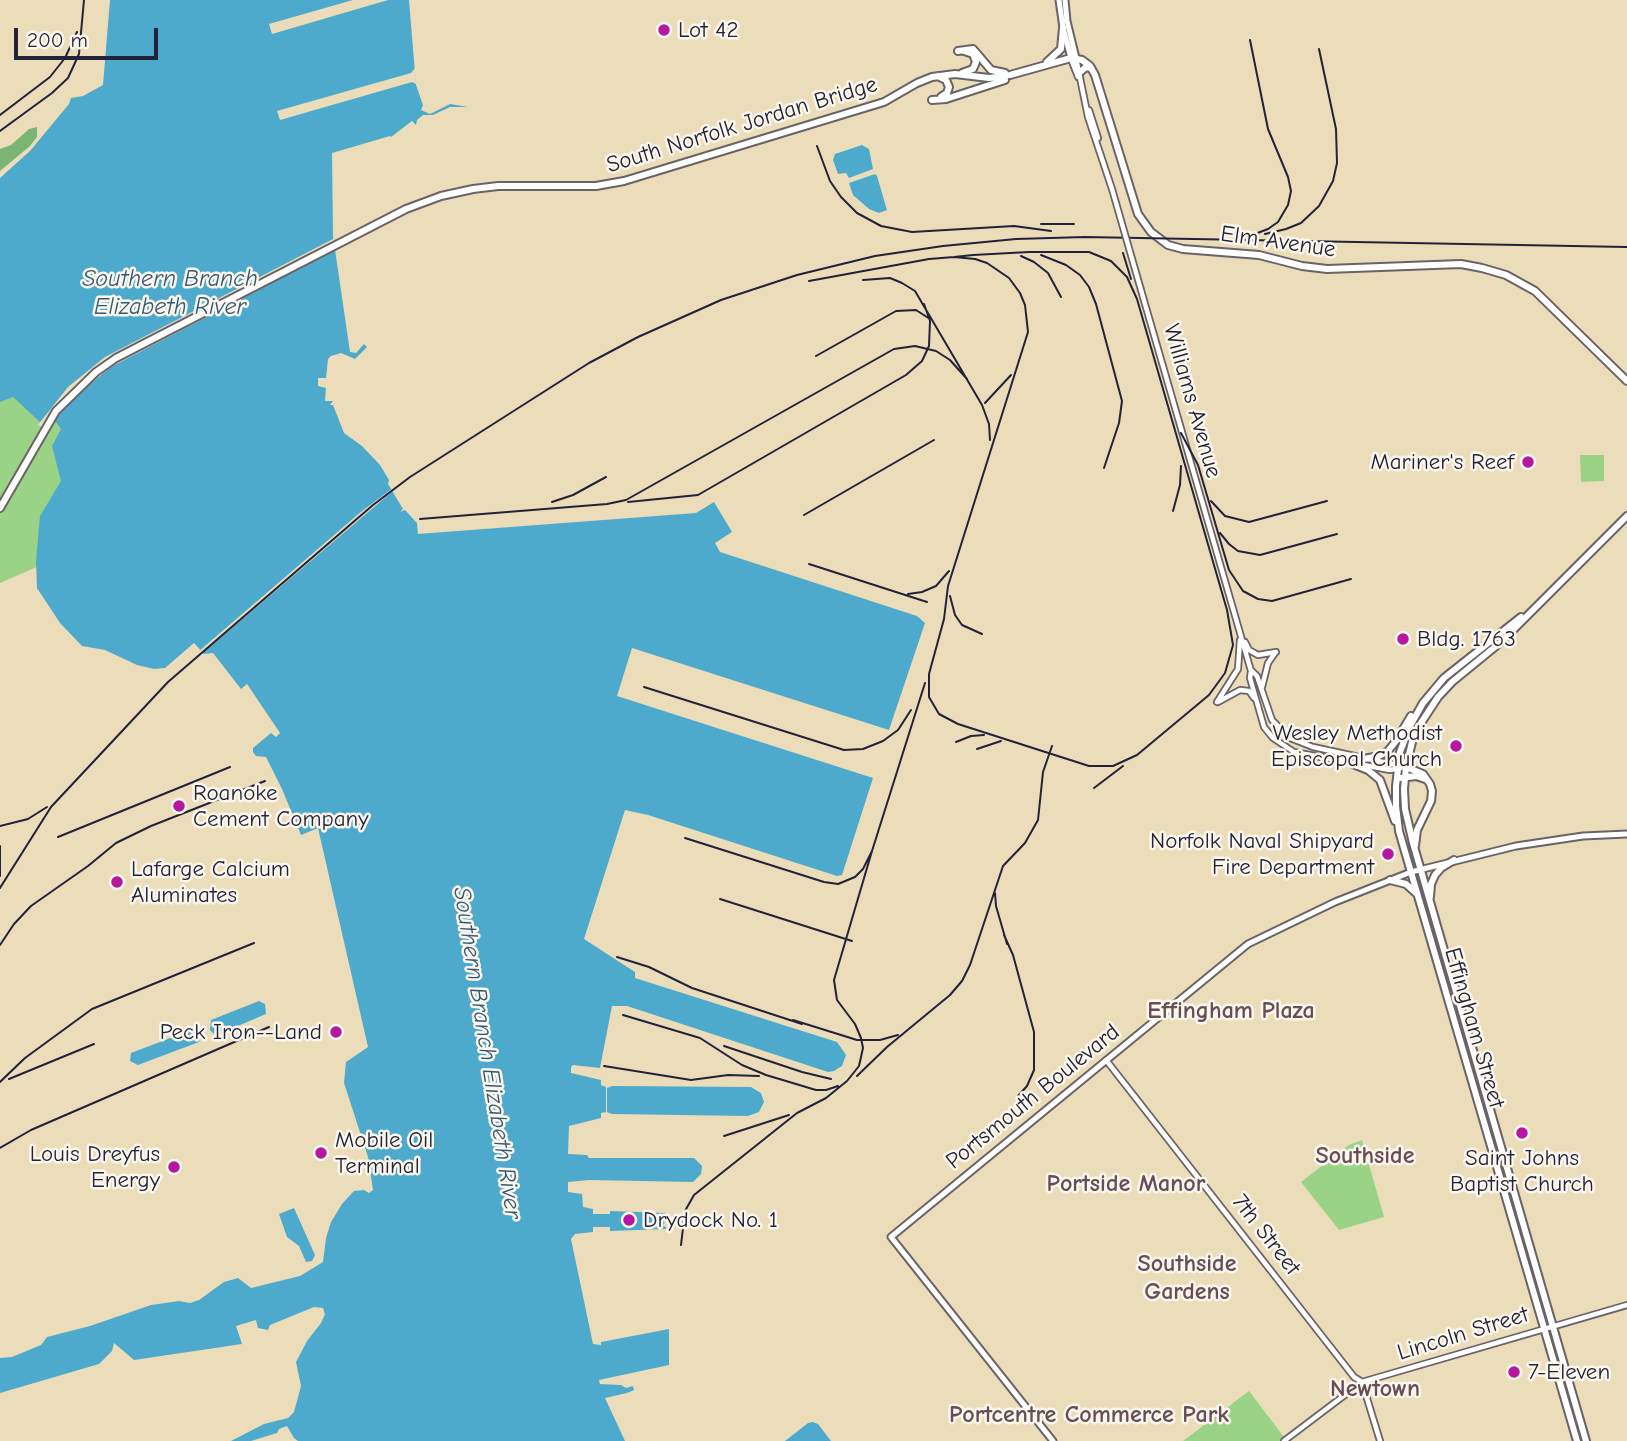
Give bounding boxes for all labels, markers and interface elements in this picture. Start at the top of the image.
scale bar [18,14,161,58]
place label: Lot 42 [678,16,738,44]
marker: Lot 42 [656,22,672,38]
text: 200 m [27,28,88,52]
street label: South Norfolk Jordan Bridge [603,71,881,179]
street label: Elm Avenue [1219,220,1337,264]
water label: Southern Branch Elizabeth River [82,265,258,321]
street label: Williams Avenue [1157,321,1227,481]
place label: Mariner's Reef [1370,448,1514,476]
marker: Mariner's Reef [1520,454,1536,470]
place label: Bldg. 1763 [1417,625,1516,653]
marker: Bldg. 1763 [1395,631,1411,647]
place label: Wesley Methodist Episcopal Church [1271,719,1442,773]
marker: Wesley Methodist Episcopal Church [1448,738,1464,754]
place label: Roanoke Cement Company [193,779,369,833]
marker: Roanoke Cement Company [171,798,187,814]
place label: Norfolk Naval Shipyard Fire Department [1150,827,1374,881]
marker: Norfolk Naval Shipyard Fire Department [1380,846,1396,862]
place label: Lafarge Calcium Aluminates [131,855,290,909]
marker: Lafarge Calcium Aluminates [109,874,125,890]
water label: Southern Branch Elizabeth River [447,885,527,1221]
street label: Effingham Street [1438,945,1510,1111]
district label: Effingham Plaza [1147,997,1315,1025]
place label: Peck Iron--Land [160,1018,322,1046]
street label: Portsmouth Boulevard [941,1019,1125,1175]
marker: Peck Iron--Land [328,1024,344,1040]
marker: Saint Johns Baptist Church [1514,1125,1530,1141]
place label: Mobile Oil Terminal [335,1126,433,1180]
place label: Louis Dreyfus Energy [30,1140,160,1194]
district label: Southside [1316,1142,1414,1170]
place label: Saint Johns Baptist Church [1450,1144,1594,1198]
marker: Mobile Oil Terminal [313,1145,329,1161]
marker: Louis Dreyfus Energy [166,1159,182,1175]
district label: Portside Manor [1047,1170,1205,1198]
street label: 7th Street [1226,1189,1306,1281]
place label: Drydock No. 1 [643,1206,778,1234]
marker: Drydock No. 1 [621,1212,637,1228]
district label: Southside Gardens [1138,1250,1236,1306]
street label: Lincoln Street [1394,1301,1532,1367]
place label: 7-Eleven [1528,1358,1610,1386]
marker: 7-Eleven [1506,1364,1522,1380]
district label: Newtown [1330,1375,1420,1403]
district label: Portcentre Commerce Park [949,1401,1229,1429]

